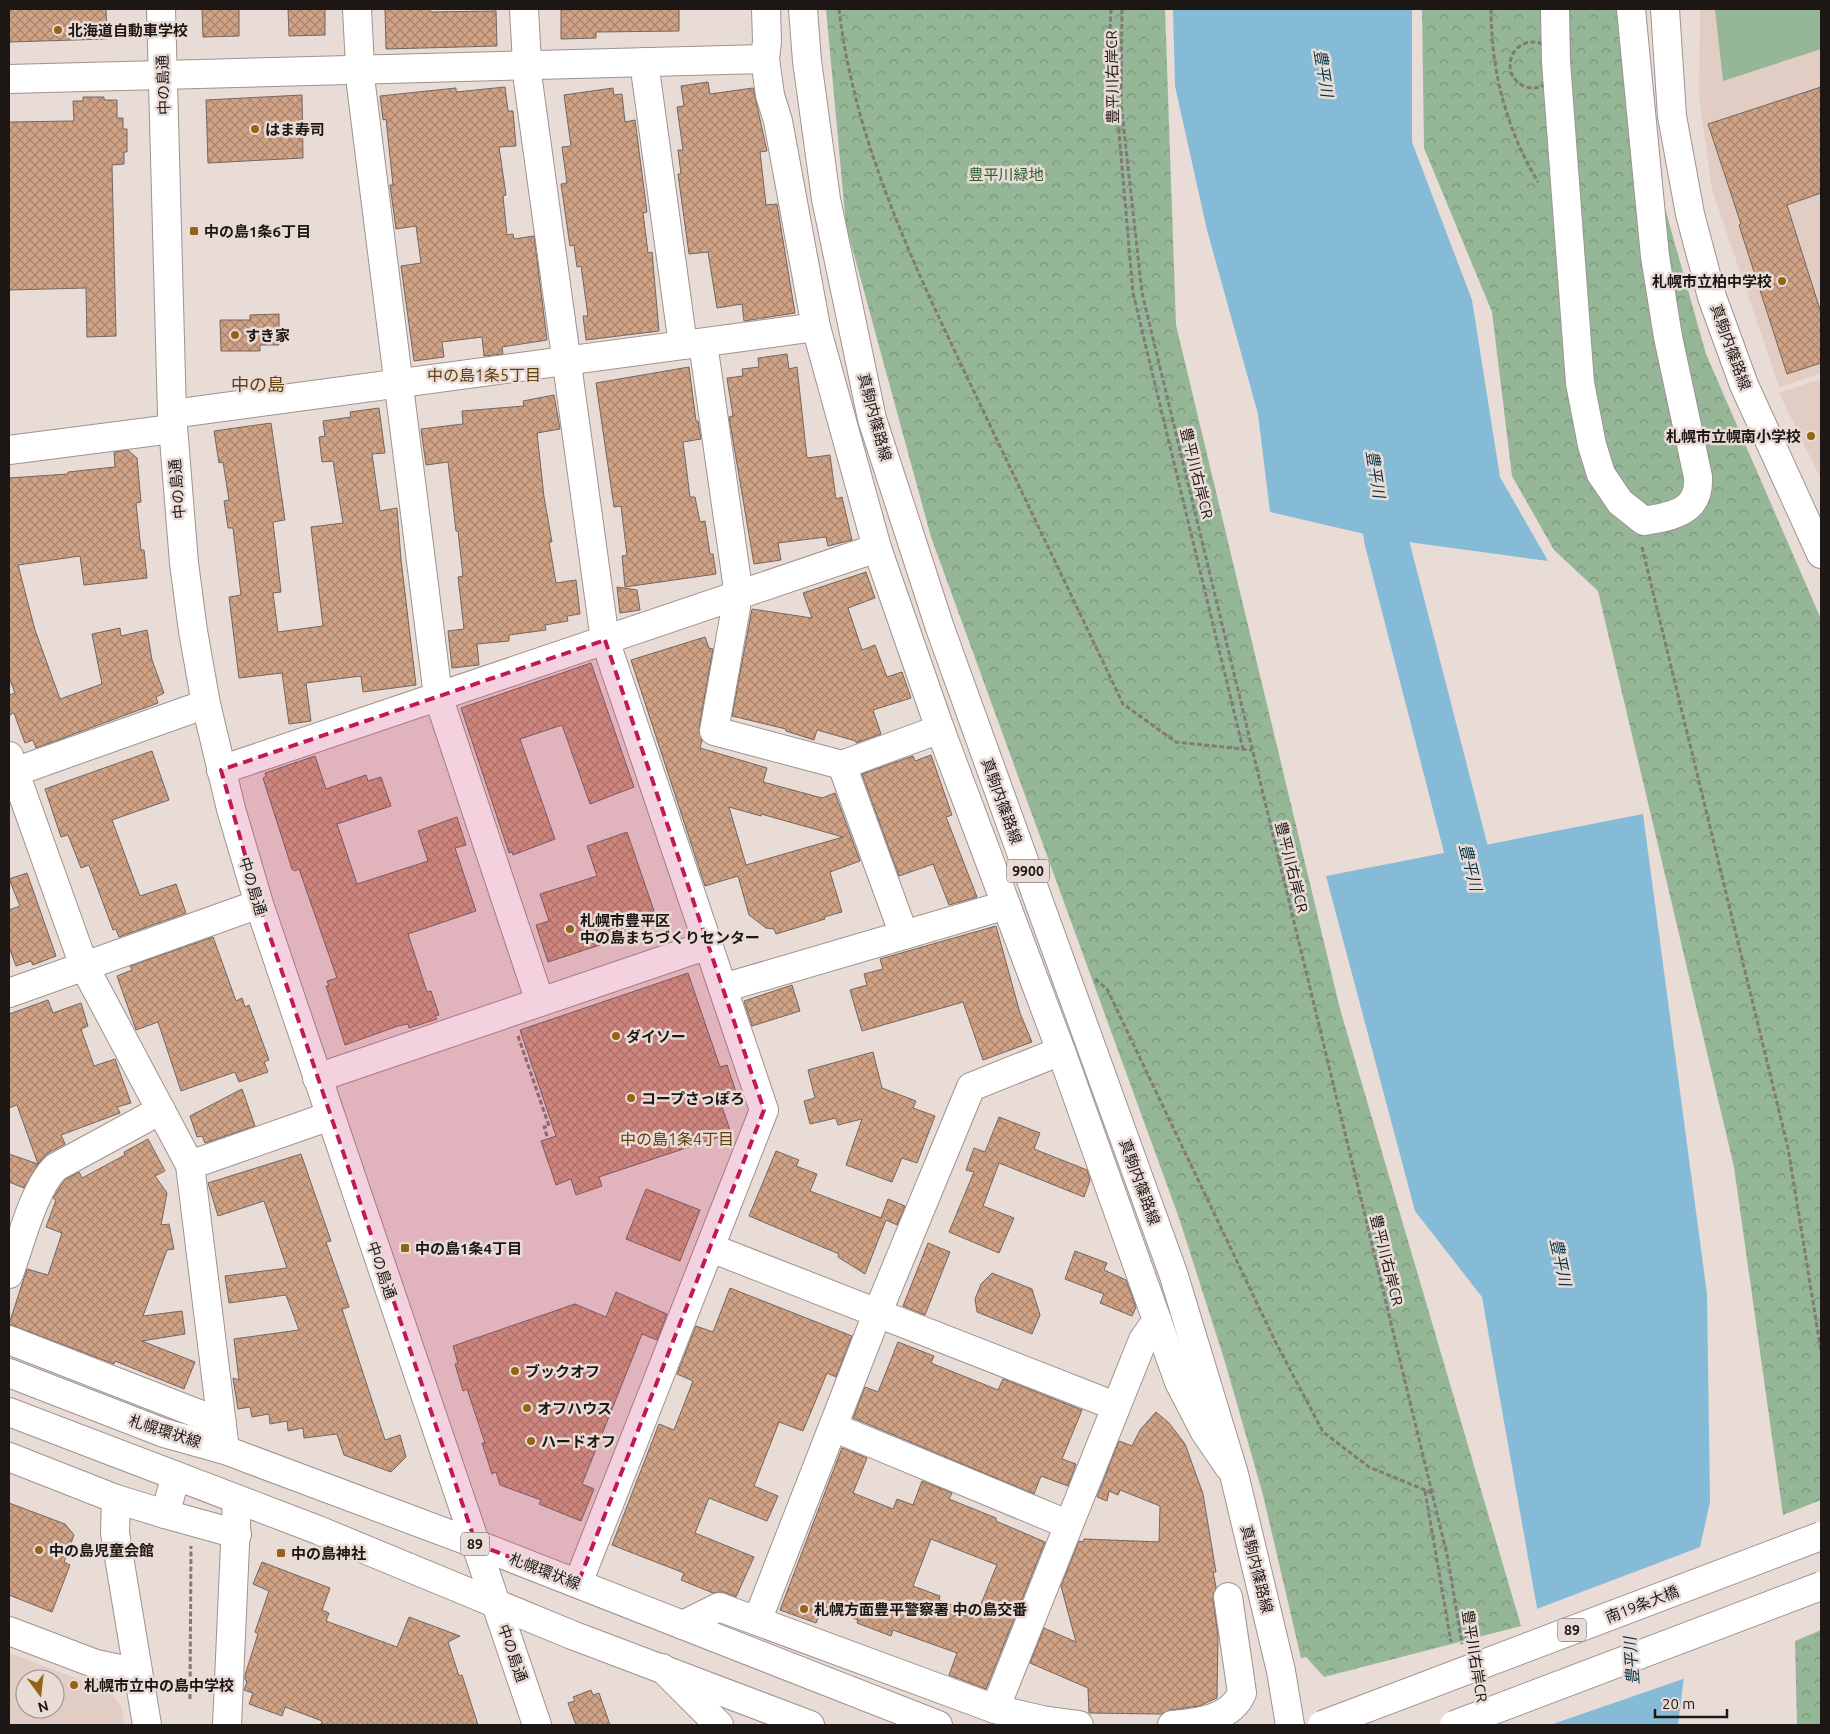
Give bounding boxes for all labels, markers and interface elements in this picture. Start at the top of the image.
place label: 北海道自動車学校 [68,22,188,39]
marker: 北海道自動車学校 [52,24,64,36]
street label: 豊平川右岸CR [1103,30,1121,124]
water label: 豊平川 [1311,48,1337,100]
street label: 中の島通 [153,55,173,115]
place label: はま寿司 [265,121,325,138]
marker: はま寿司 [249,123,261,135]
park label: 豊平川緑地 [968,166,1044,183]
place label: 中の島1条6丁目 [204,223,311,240]
marker: 中の島1条6丁目 [188,225,200,237]
place label: 札幌市立柏中学校 [1652,273,1772,290]
marker: 札幌市立柏中学校 [1776,275,1788,287]
street label: 真駒内篠路線 [1708,302,1754,392]
place label: すき家 [245,327,290,344]
marker: すき家 [229,329,241,341]
district label: 中の島1条5丁目 [427,366,541,384]
street label: 真駒内篠路線 [855,371,895,463]
district label: 中の島 [231,374,285,394]
street label: 豊平川右岸CR [1177,426,1217,520]
place label: 札幌市立幌南小学校 [1666,428,1801,445]
marker: 札幌市立幌南小学校 [1805,430,1817,442]
water label: 豊平川 [1363,449,1389,501]
street label: 中の島通 [166,458,188,520]
street label: 真駒内篠路線 [979,756,1025,846]
street label: 豊平川右岸CR [1272,820,1312,914]
water label: 豊平川 [1456,842,1486,894]
street label: 中の島通 [236,855,270,917]
road number: 9900 [1007,859,1049,882]
place label: 札幌市豊平区 中の島まちづくりセンター [580,912,760,946]
marker: 札幌市豊平区 中の島まちづくりセンター [564,923,576,935]
place label: ダイソー [626,1028,686,1045]
marker: ダイソー [610,1030,622,1042]
place label: コープさっぽろ [641,1090,745,1107]
marker: コープさっぽろ [625,1092,637,1104]
district label: 中の島1条4丁目 [620,1130,734,1148]
street label: 真駒内篠路線 [1117,1137,1163,1227]
street label: 豊平川右岸CR [1367,1213,1407,1307]
water label: 豊平川 [1547,1237,1575,1289]
street label: 中の島通 [364,1239,400,1301]
place label: 中の島1条4丁目 [415,1240,522,1257]
marker: 中の島1条4丁目 [399,1242,411,1254]
place label: ブックオフ [525,1363,600,1380]
marker: ブックオフ [509,1365,521,1377]
place label: オフハウス [537,1400,612,1417]
marker: オフハウス [521,1402,533,1414]
street label: 札幌環状線 [127,1411,203,1451]
place label: ハードオフ [541,1433,616,1450]
marker: ハードオフ [525,1435,537,1447]
street label: 真駒内篠路線 [1238,1523,1276,1615]
road number: 89 [461,1532,489,1556]
place label: 中の島児童会館 [49,1542,154,1559]
marker: 中の島児童会館 [33,1544,45,1556]
place label: 中の島神社 [291,1545,366,1562]
marker: 中の島神社 [275,1547,287,1559]
street label: 札幌環状線 [507,1550,583,1592]
street label: 南19条大橋 [1603,1582,1681,1626]
place label: 札幌方面豊平警察署 中の島交番 [814,1601,1028,1618]
marker: 札幌方面豊平警察署 中の島交番 [798,1603,810,1615]
street label: 豊平川右岸CR [1459,1608,1491,1704]
road number: 89 [1558,1618,1586,1642]
street label: 中の島通 [495,1622,531,1684]
water label: 豊平川 [1620,1634,1642,1686]
north arrow [15,1669,65,1719]
place label: 札幌市立中の島中学校 [84,1677,234,1694]
marker: 札幌市立中の島中学校 [68,1679,80,1691]
scale bar [1655,1686,1728,1718]
text: 20 m [1662,1695,1695,1712]
text: N [36,1697,50,1716]

